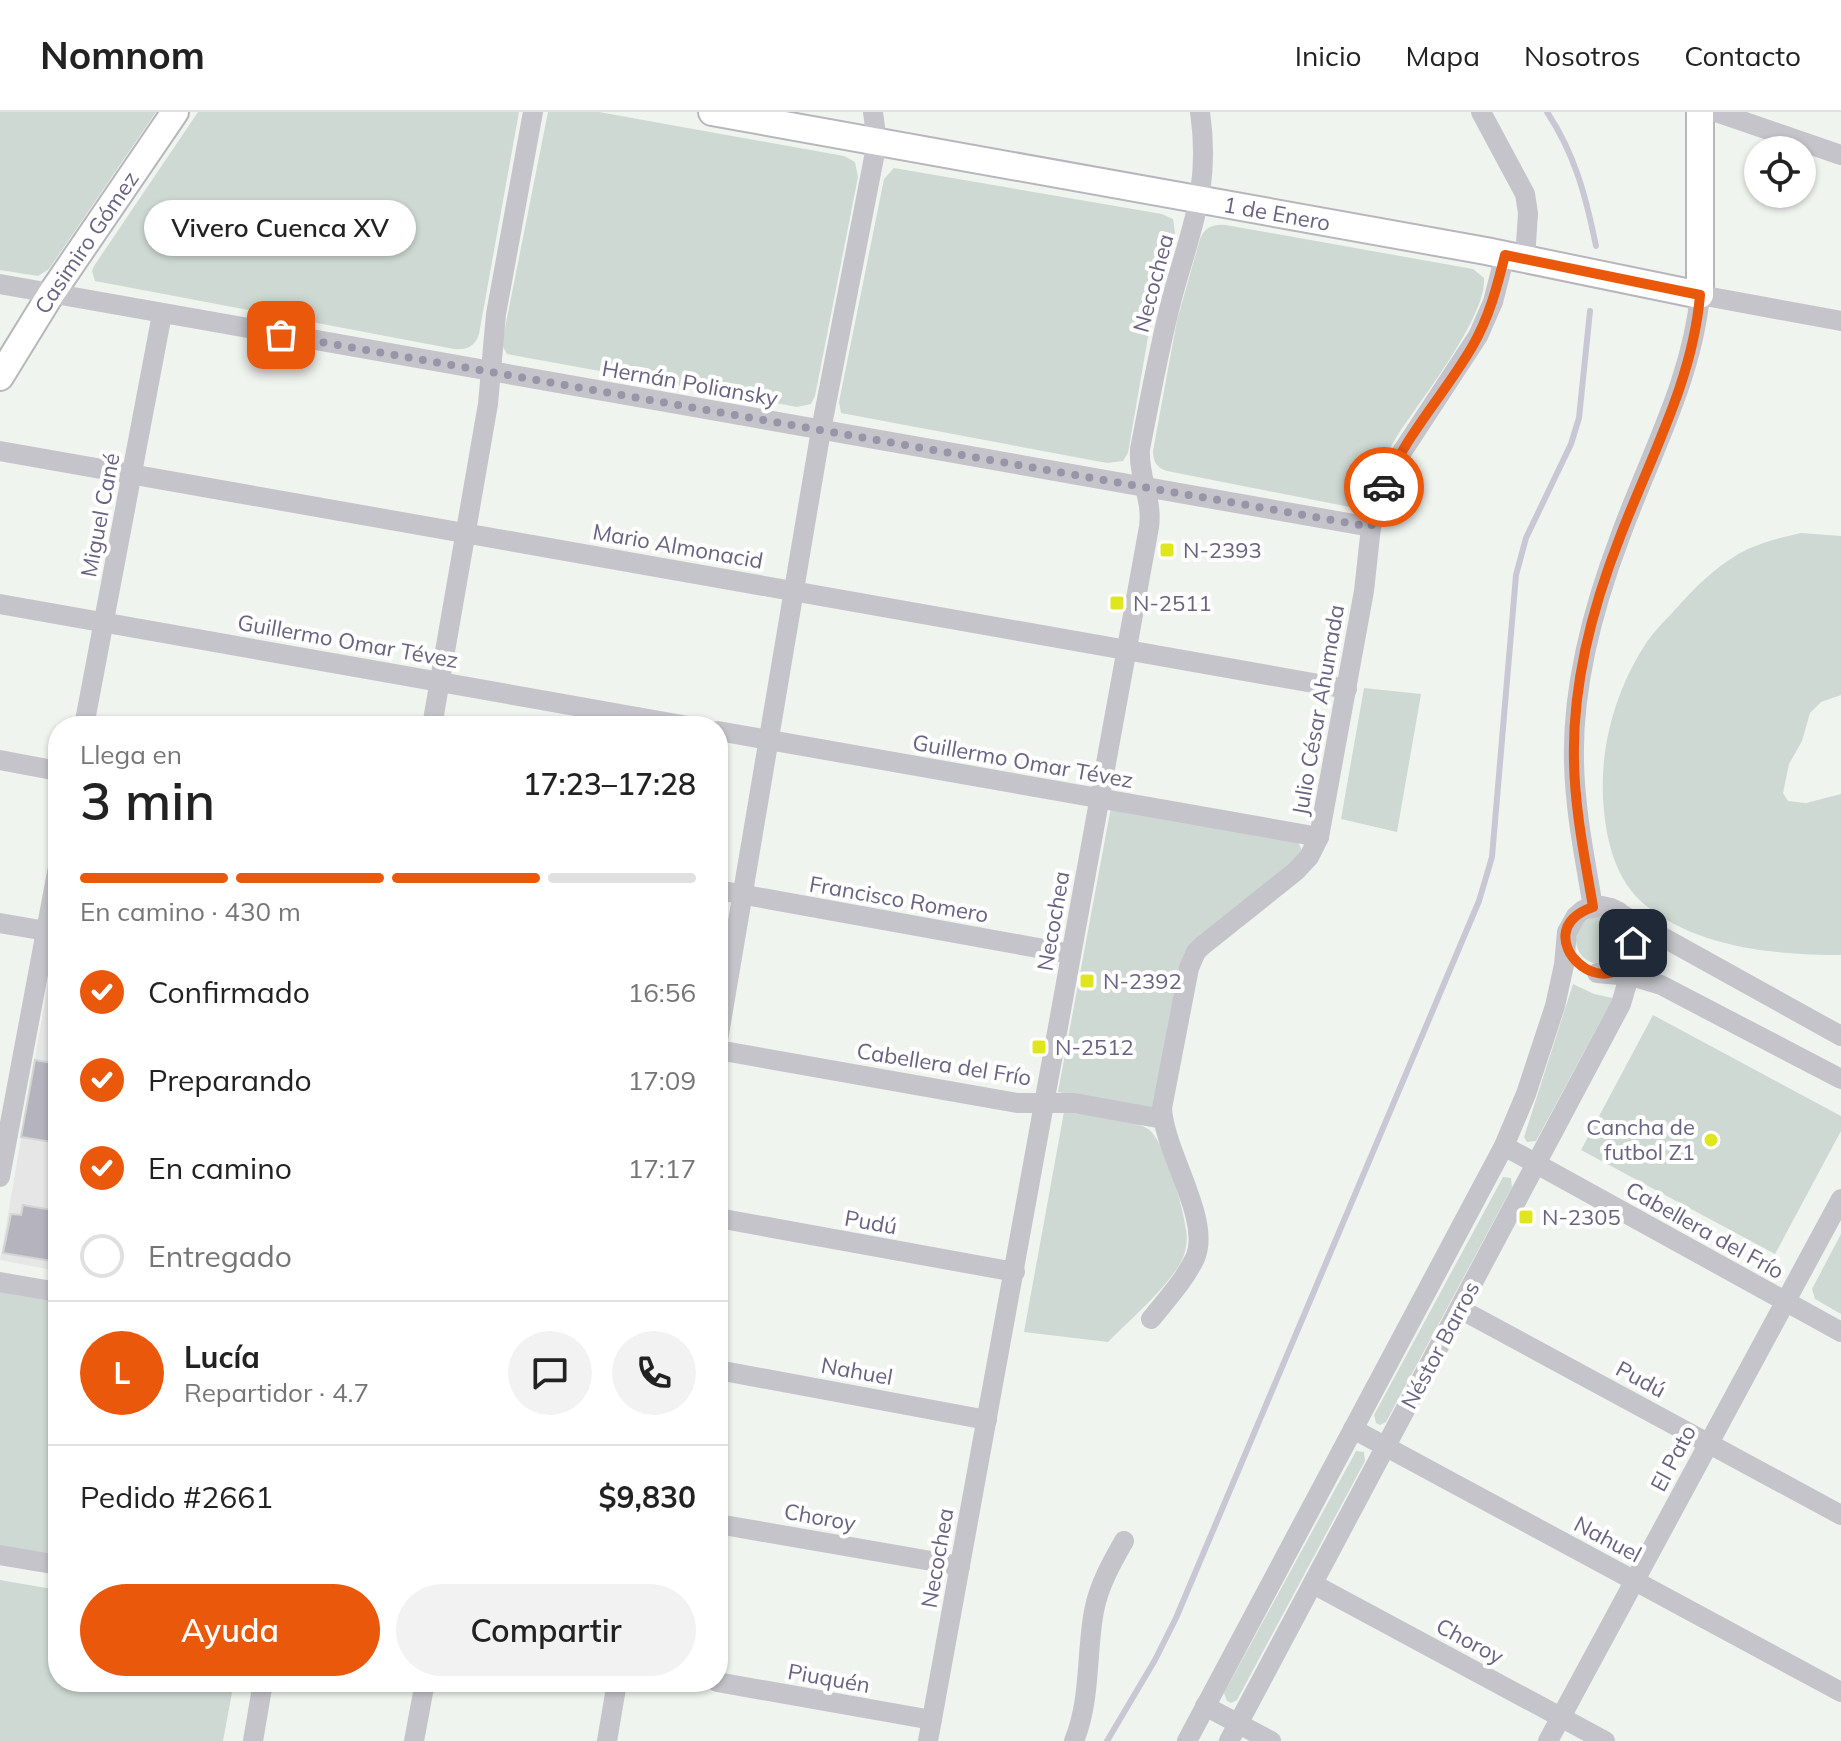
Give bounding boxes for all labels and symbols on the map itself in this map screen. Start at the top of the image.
street label: Casimiro Gómez [28,166,145,319]
street label: 1 de Enero [1221,190,1333,237]
callout: Vivero Cuenca XV [145,199,417,255]
street label: Necochea [1126,231,1180,335]
pin [247,301,315,369]
street label: Hernán Poliansky [600,354,780,412]
courier [1344,447,1424,527]
street label: Miguel Cané [74,451,126,579]
street label: Mario Almonacid [591,517,765,575]
place label: N-2393 [1183,536,1262,564]
marker: N-2393 [1158,541,1176,559]
place label: N-2511 [1133,589,1212,617]
marker: N-2511 [1108,594,1126,612]
street label: Julio César Ahumada [1286,602,1350,818]
street label: Guillermo Omar Tévez [235,608,461,674]
street label: Guillermo Omar Tévez [910,728,1136,794]
street label: Francisco Romero [807,869,991,929]
street label: Necochea [1030,869,1076,973]
pin [1599,909,1667,977]
place label: N-2392 [1103,967,1182,995]
marker: N-2392 [1078,972,1096,990]
place label: N-2512 [1055,1033,1134,1061]
street label: Cabellera del Frío [855,1036,1033,1092]
marker: N-2512 [1030,1038,1048,1056]
place label: Cancha de futbol Z1 [1586,1113,1695,1166]
marker: Cancha de futbol Z1 [1702,1131,1720,1149]
street label: Cabellera del Frío [1621,1175,1789,1285]
place label: N-2305 [1542,1203,1621,1231]
street label: Pudú [843,1204,899,1240]
marker: N-2305 [1517,1208,1535,1226]
street label: Néstor Barros [1395,1276,1485,1414]
street label: Nahuel [819,1351,895,1391]
street label: Pudú [1611,1354,1671,1404]
street label: El Pato [1644,1420,1702,1496]
street label: Choroy [782,1497,858,1537]
street label: Necochea [914,1506,960,1610]
street label: Nahuel [1569,1510,1647,1568]
street label: Choroy [1431,1612,1509,1671]
street label: Piuquén [786,1657,872,1699]

